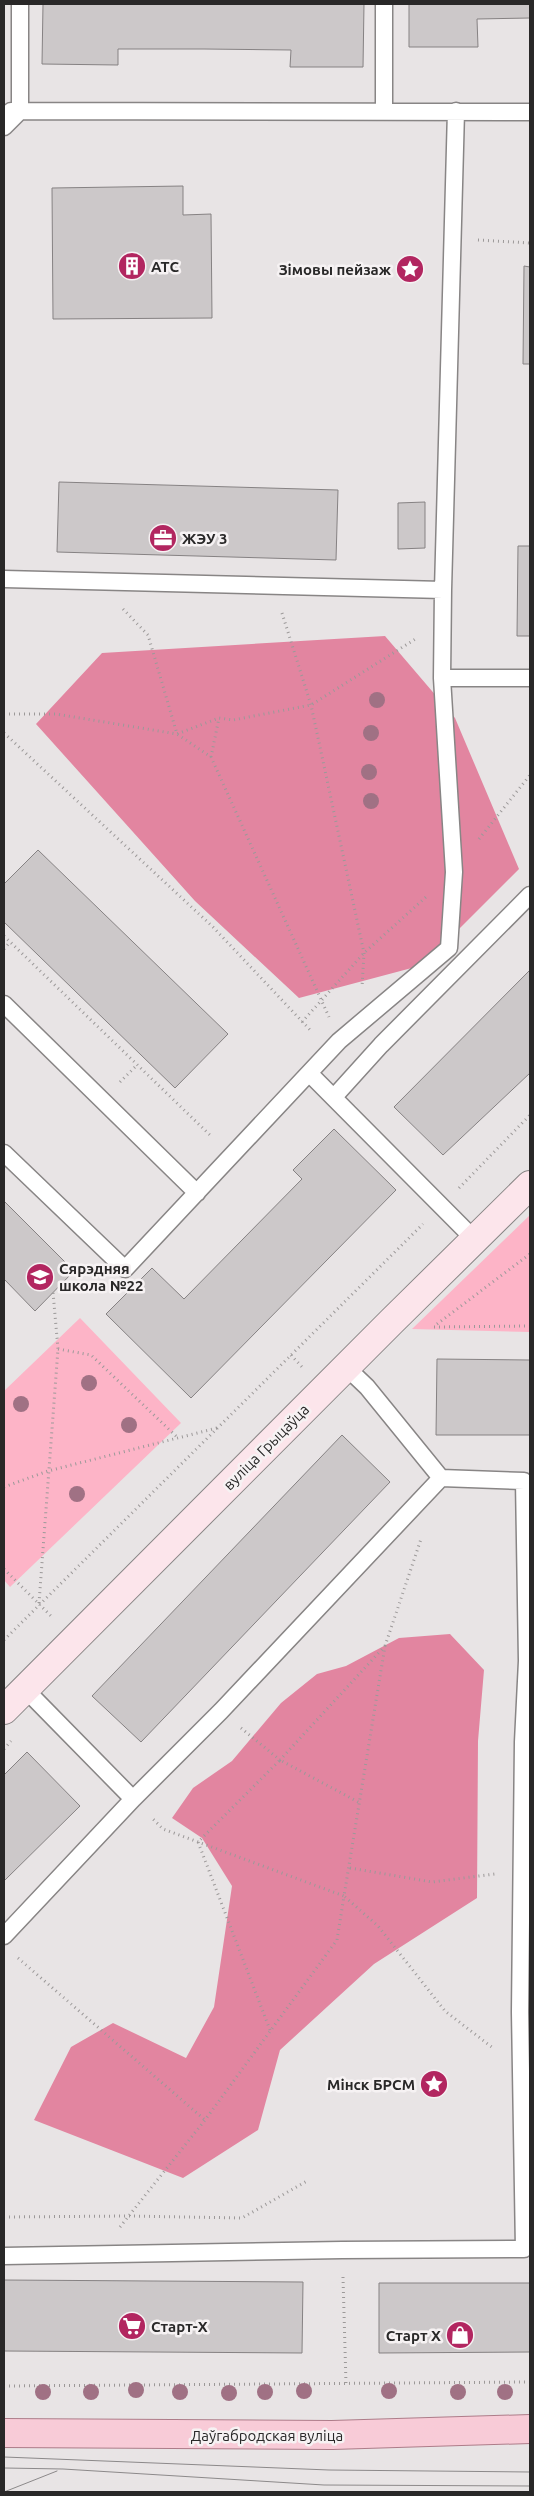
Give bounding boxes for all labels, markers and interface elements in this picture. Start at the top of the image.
building icon: АТС [117,251,147,281]
place icon: Зімовы пейзаж [395,254,425,284]
place label: АТС [151,258,180,275]
place label: Зімовы пейзаж [279,261,392,278]
office icon: ЖЭУ 3 [148,523,178,553]
place label: ЖЭУ 3 [182,530,227,547]
place label: Сярэдняя школа №22 [59,1260,143,1294]
school or university icon: Сярэдняя школа №22 [25,1262,55,1292]
street label: вуліца Грыцаўца [220,1401,312,1493]
place icon: Мінск БРСМ [419,2069,449,2099]
place label: Мінск БРСМ [327,2076,415,2093]
supermarket icon: Старт-X [117,2311,147,2341]
place label: Старт-X [151,2318,208,2335]
shop icon: Старт Х [445,2320,475,2350]
place label: Старт Х [386,2327,441,2344]
street label: Даўгабродская вуліца [191,2427,343,2444]

